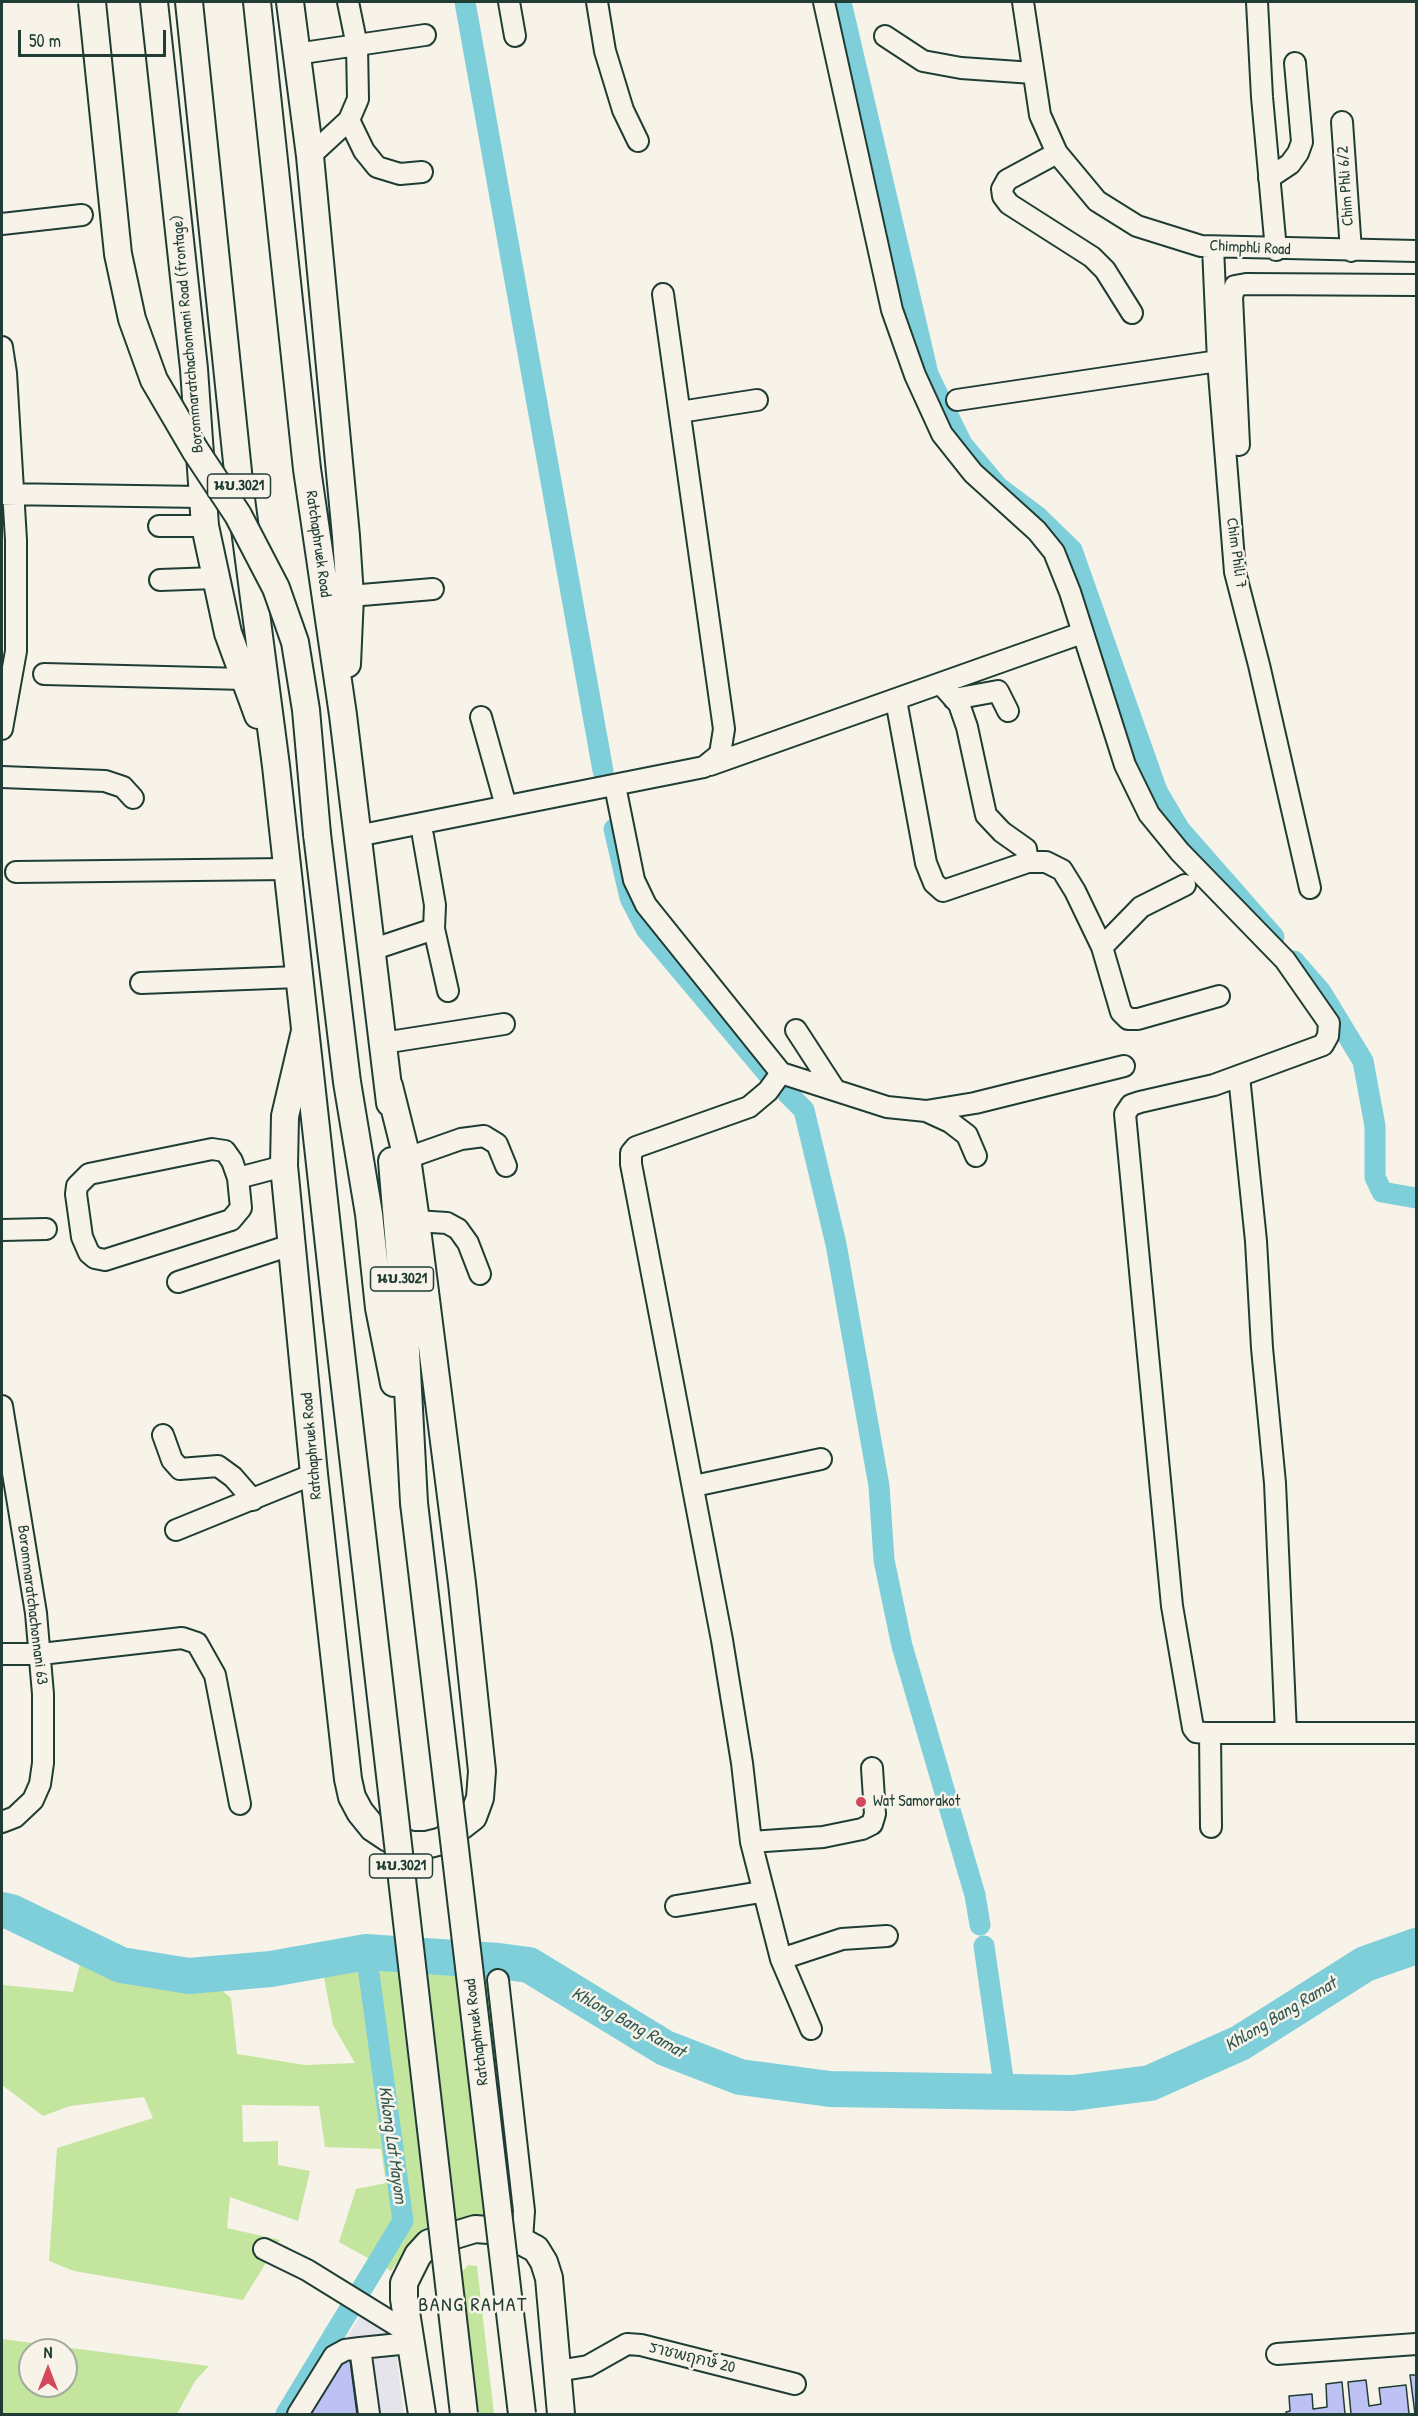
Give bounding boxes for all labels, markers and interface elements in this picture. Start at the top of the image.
scale bar [21,18,170,56]
text: 50 m [29,28,61,53]
street label: Chim Phli 6/2 [1334,145,1358,227]
street label: Borommaratchachonnani Road (frontage) [168,214,208,454]
street label: Chimphli Road [1209,236,1291,260]
road number: นบ.3021 [208,474,270,498]
street label: Ratchaphruek Road [301,490,335,598]
street label: Chim Phili 7 [1222,516,1250,590]
road number: นบ.3021 [370,1267,434,1291]
street label: Ratchaphruek Road [298,1392,326,1500]
street label: Borommaratchachonnani 63 [13,1524,51,1686]
place label: Wat Samorakot [873,1792,960,1812]
marker: Wat Samorakot [854,1795,868,1809]
road number: นบ.3021 [370,1854,432,1878]
water label: Khlong Bang Ramat [1221,1973,1341,2057]
street label: Ratchaphruek Road [461,1978,493,2086]
water label: Khlong Bang Ramat [567,1983,689,2063]
water label: Khlong Lat Mayom [373,2085,411,2205]
district label: BANG RAMAT [418,2294,528,2318]
north arrow [18,2338,78,2398]
street label: ราชพฤกษ์ 20 [647,2338,737,2378]
text: N [44,2341,52,2363]

